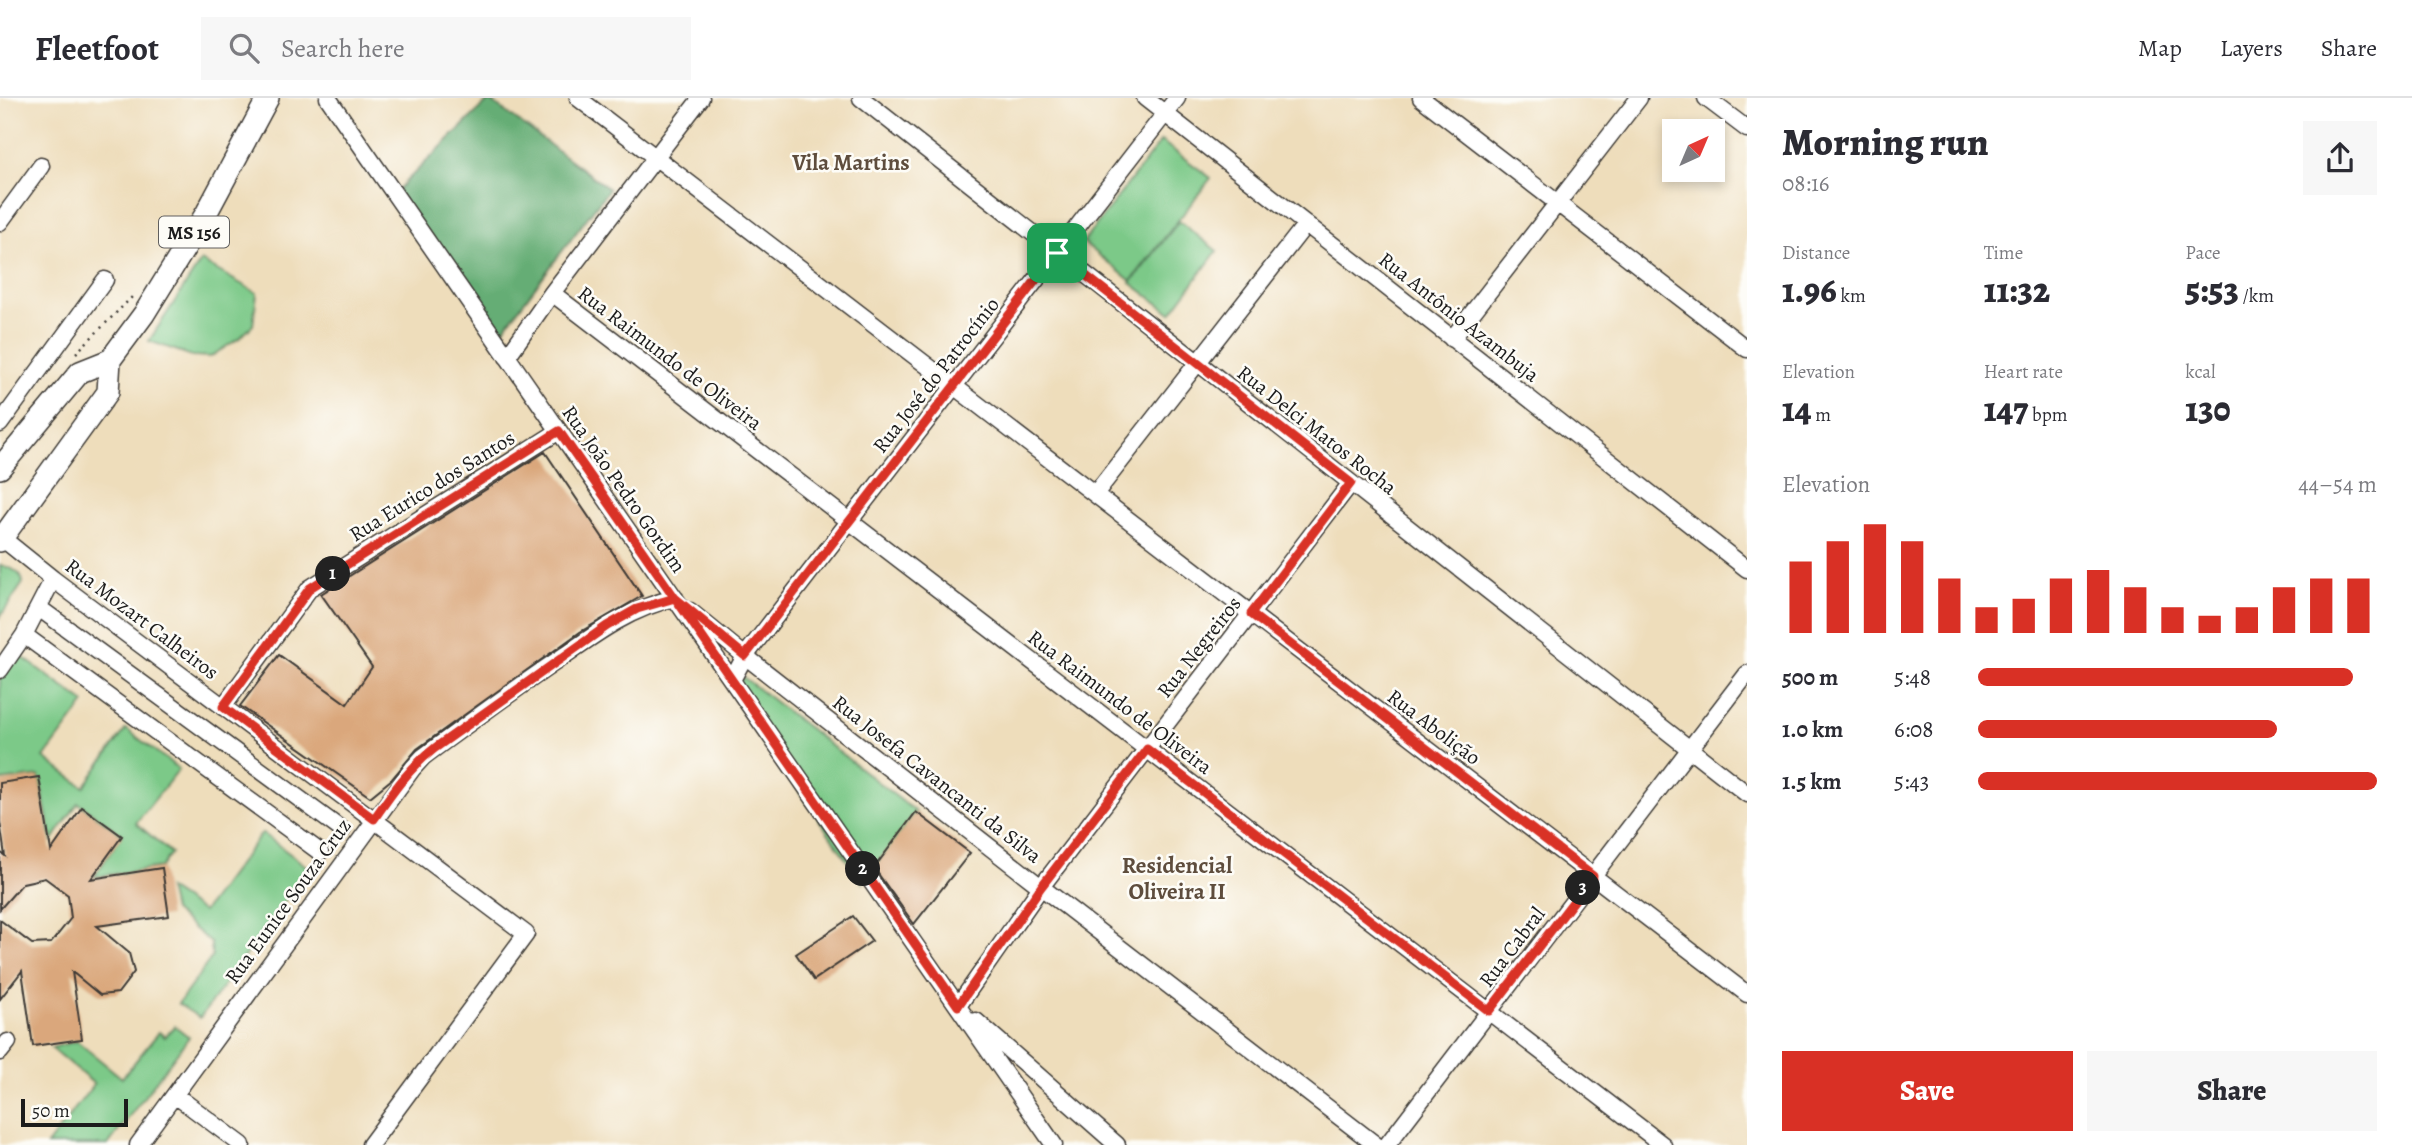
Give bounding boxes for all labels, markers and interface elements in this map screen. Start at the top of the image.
search box [201,17,691,80]
text: Fleetfoot [35,26,159,71]
icon: search [225,29,263,67]
text: Search here [281,31,405,66]
text: Map [2138,32,2182,64]
text: Layers [2220,32,2283,64]
text: Share [2321,32,2377,64]
text: Morning run [1782,116,1989,168]
north arrow [1662,119,1726,182]
map controls [1662,119,1725,182]
button: share [2303,121,2377,195]
district label: Vila Martins [791,147,910,178]
text: 08:16 [1782,168,1829,199]
road number: MS 156 [159,216,229,248]
pin [1027,223,1087,283]
icon: arrive [1038,234,1076,272]
text: Distance [1782,240,1850,266]
text: Time [1984,240,2023,266]
text: Pace [2185,240,2221,266]
street label: Rua Antônio Azambuja [1373,245,1545,389]
text: 1.96 [1782,266,1837,314]
text: 11:32 [1984,266,2050,314]
text: 5:53 [2185,266,2239,314]
street label: Rua Raimundo de Oliveira [572,279,768,437]
text: km [1837,283,1866,309]
text: /km [2239,283,2274,309]
street label: Rua José do Patrocínio [866,291,1006,459]
street label: Rua Delci Matos Rocha [1231,359,1403,501]
text: Elevation [1782,359,1855,385]
text: Heart rate [1984,359,2063,385]
text: kcal [2185,359,2216,385]
text: 14 [1782,385,1812,433]
text: 147 [1984,385,2028,433]
text: 130 [2185,385,2231,433]
street label: Rua João Pedro Gordim [556,400,692,578]
text: m [1812,402,1831,428]
text: bpm [2028,402,2068,428]
street label: Rua Eurico dos Santos [344,424,520,548]
text: Elevation [1782,469,1870,500]
text: 44–54 m [2298,469,2377,500]
street label: Rua Mozart Calheiros [60,552,224,686]
pin: 1 [316,556,350,592]
text: 1 [329,560,336,586]
street label: Rua Negreiros [1150,590,1248,704]
street label: Rua Raimundo de Oliveira [1022,623,1218,781]
text: 500 m [1782,662,1838,693]
text: 5:48 [1894,662,1931,693]
street label: Rua Abolição [1381,683,1487,771]
street label: Rua Josefa Cavancanti da Silva [827,688,1048,870]
text: 1.0 km [1782,714,1843,745]
text: 6:08 [1894,714,1934,745]
text: 1.5 km [1782,766,1842,797]
text: 5:43 [1894,766,1929,797]
street label: Rua Eunice Souza Cruz [218,813,358,989]
district label: Residencial Oliveira II [1122,850,1232,907]
pin: 2 [846,852,880,886]
text: 2 [858,855,867,881]
pin: 3 [1566,870,1600,906]
text: 3 [1578,874,1587,900]
street label: Rua Cabral [1473,901,1551,993]
button: Save [1782,1051,2073,1131]
button: Share [2087,1051,2377,1131]
scale bar [21,1096,128,1128]
text: 50 m [32,1098,70,1124]

